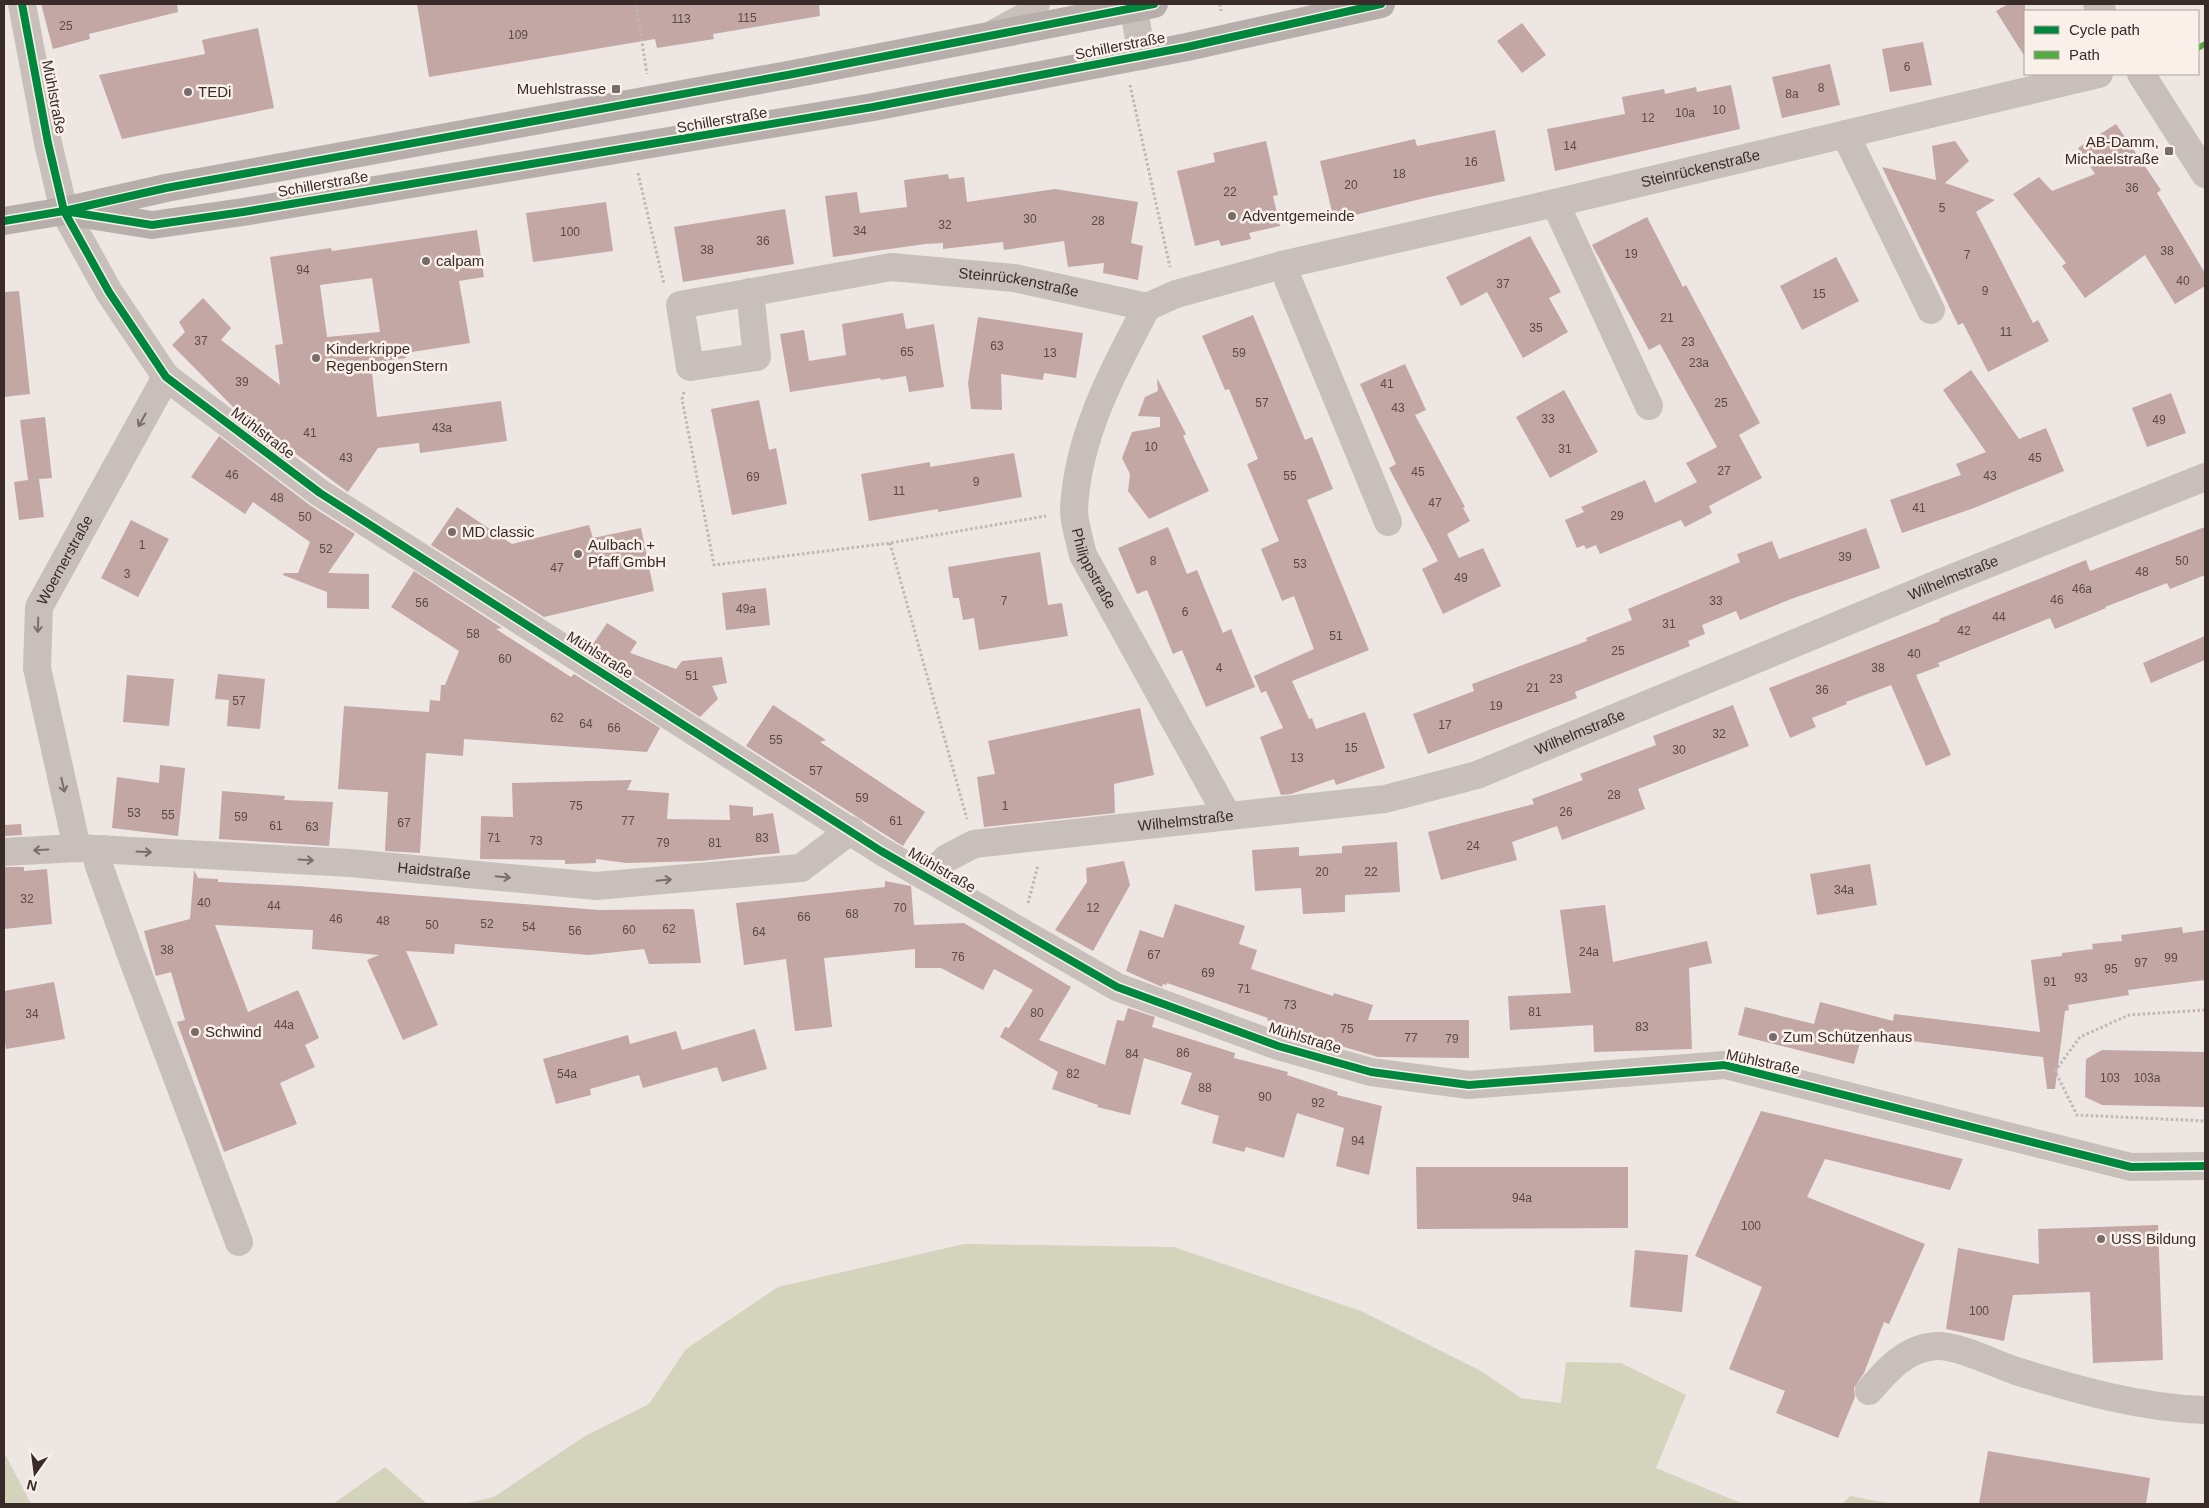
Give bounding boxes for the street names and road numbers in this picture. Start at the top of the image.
street label: Schillerstraße [1073,28,1167,63]
street label: Mühlstraße [39,58,70,135]
street label: Schillerstraße [675,103,769,136]
street label: Steinrückenstraße [1639,146,1762,190]
street label: Schillerstraße [276,167,370,200]
street label: Steinrückenstraße [958,264,1080,300]
street label: Mühlstraße [228,403,298,462]
street label: Woernerstraße [33,512,96,608]
street label: Philippstraße [1069,526,1120,612]
street label: Wilhelmstraße [1905,552,2001,603]
street label: Mühlstraße [564,627,637,682]
street label: Wilhelmstraße [1532,706,1627,758]
street label: Wilhelmstraße [1137,807,1234,834]
street label: Mühlstraße [906,843,979,896]
street label: Haidstraße [397,858,471,882]
street label: Mühlstraße [1267,1018,1344,1057]
street label: Mühlstraße [1725,1045,1802,1078]

